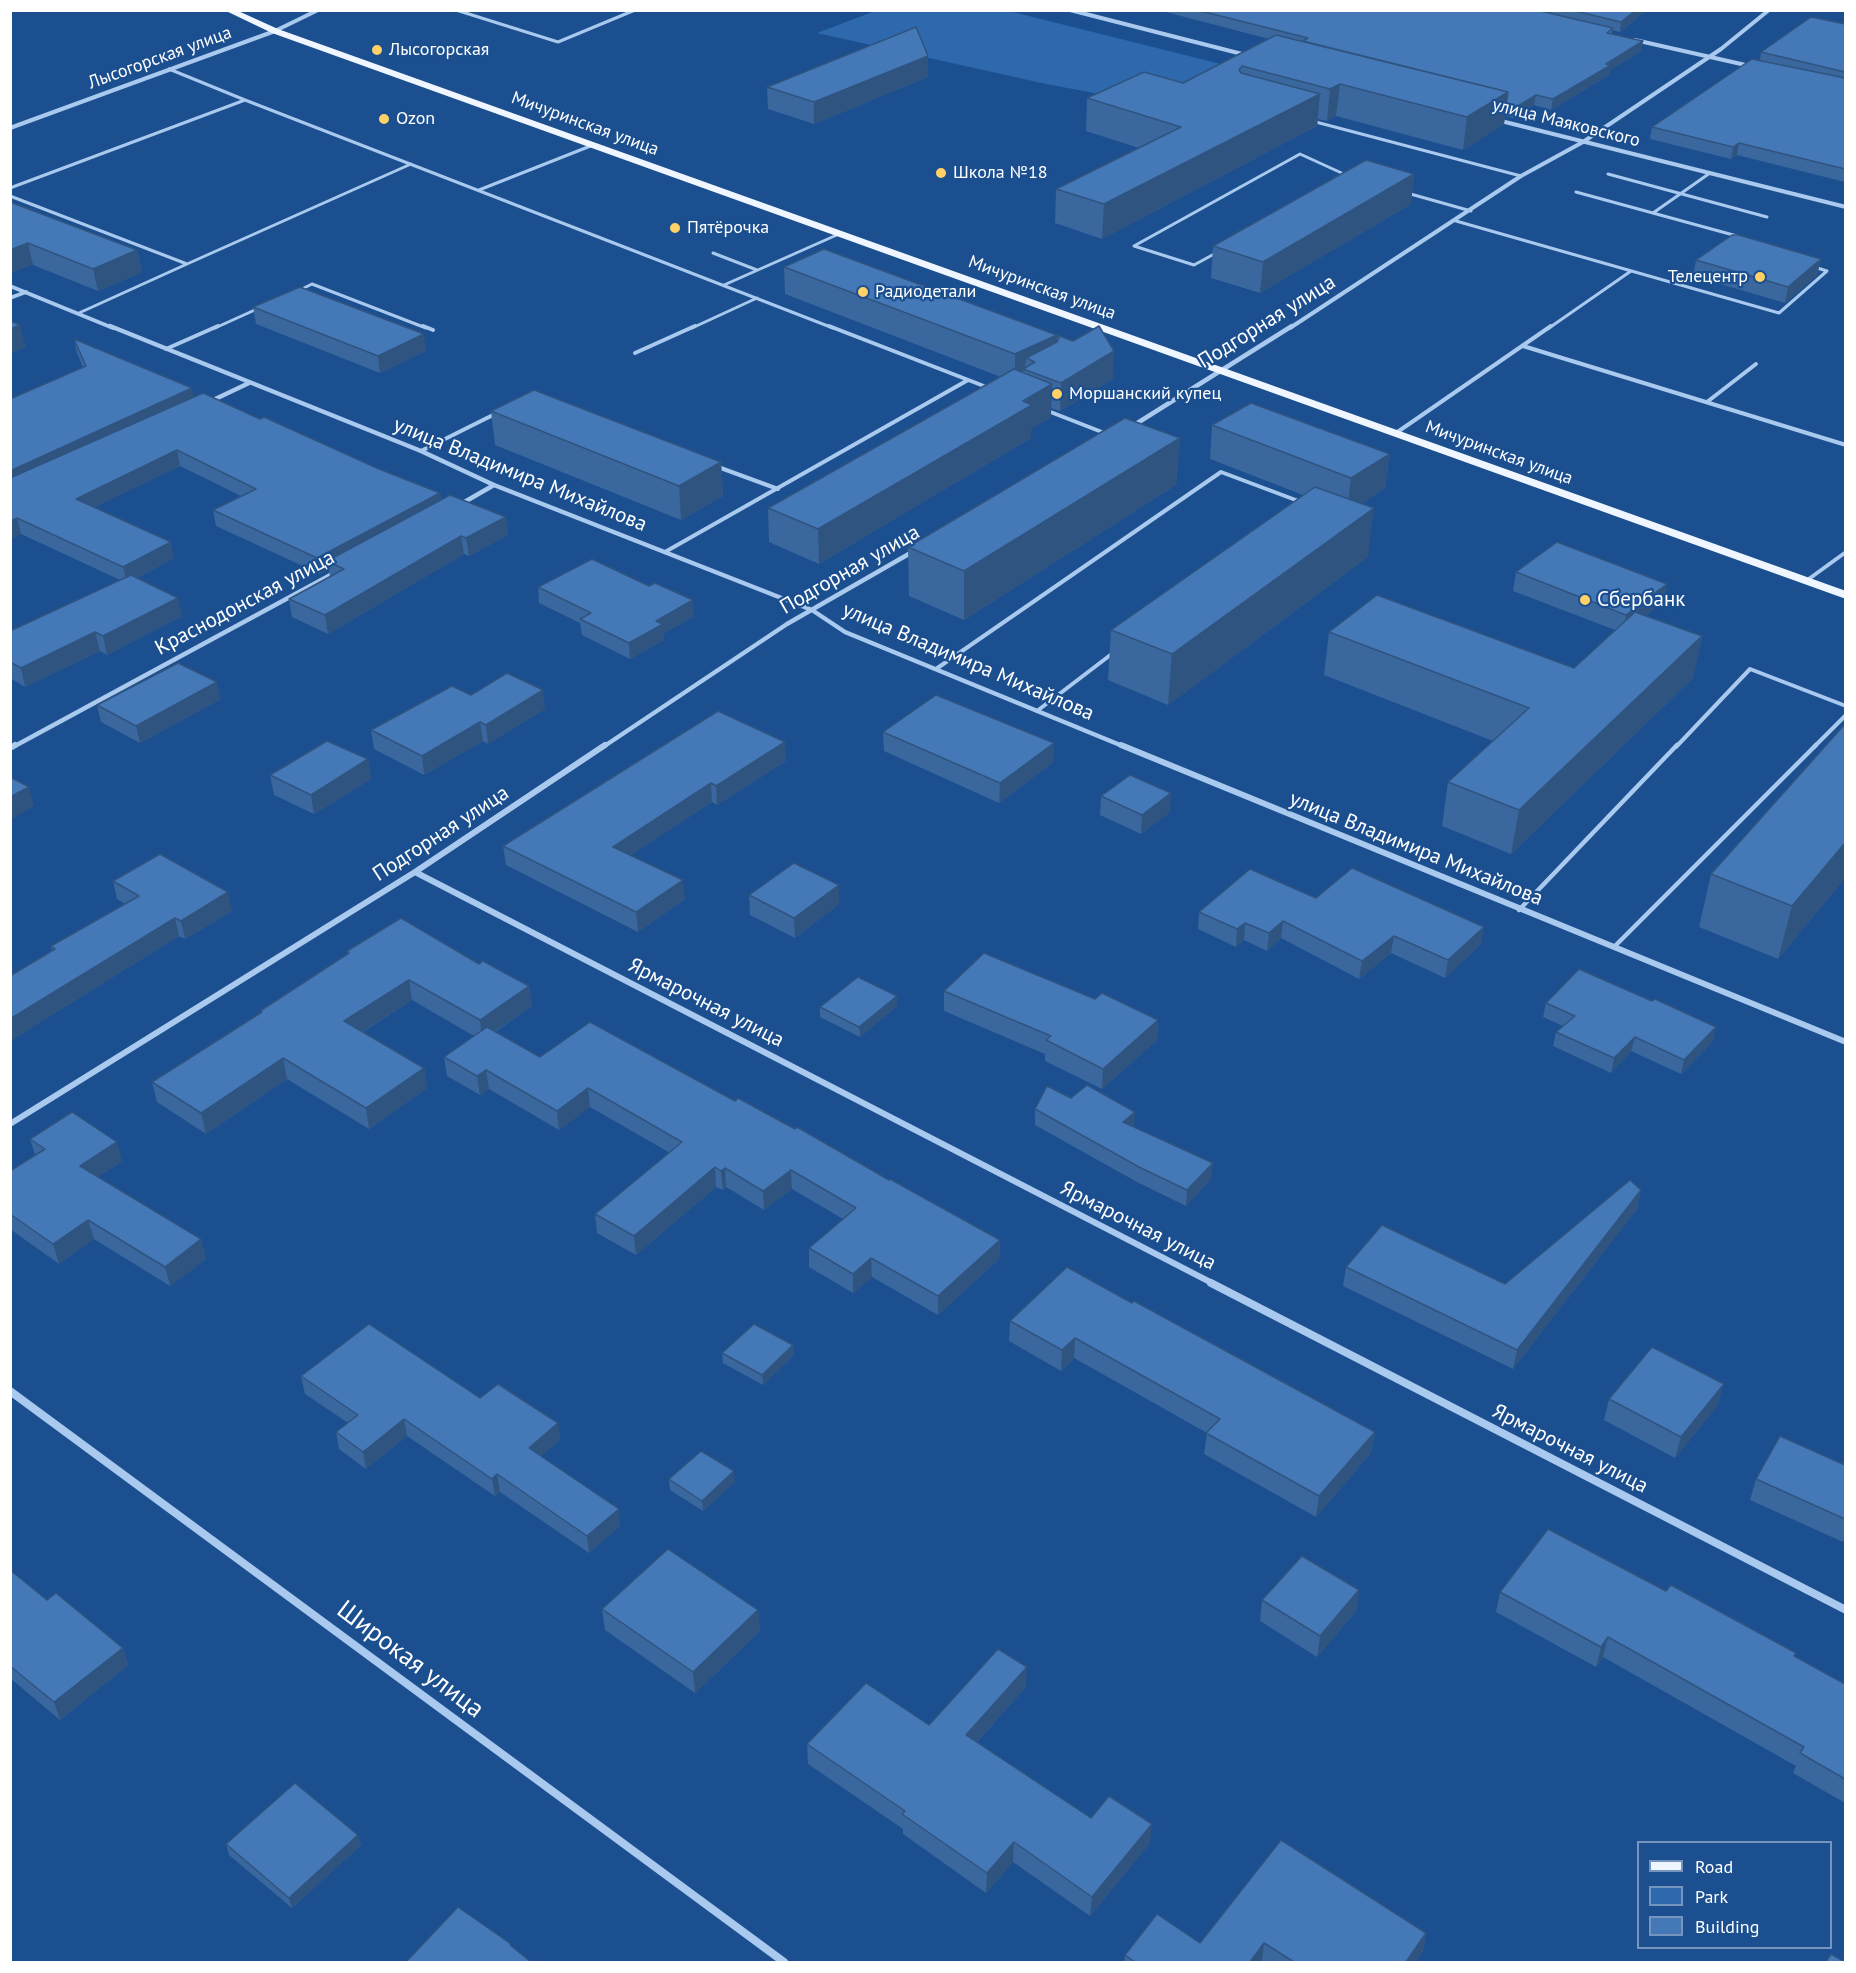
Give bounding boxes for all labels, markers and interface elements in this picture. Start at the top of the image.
street label: Лысогорская улица [85,22,235,94]
place label: Лысогорская [389,39,489,61]
marker: Лысогорская [370,43,384,57]
street label: Мичуринская улица [508,87,662,161]
street label: улица Маяковского [1490,94,1642,152]
place label: Ozon [396,108,435,130]
marker: Ozon [377,112,391,126]
place label: Школа №18 [953,162,1048,184]
marker: Школа №18 [934,166,948,180]
place label: Пятёрочка [687,217,769,239]
marker: Пятёрочка [668,221,682,235]
street label: Мичуринская улица [965,251,1119,325]
place label: Телецентр [1668,266,1748,288]
street label: Подгорная улица [1194,270,1340,374]
marker: Телецентр [1753,270,1767,284]
place label: Радиодетали [875,281,976,303]
marker: Радиодетали [856,285,870,299]
place label: Моршанский купец [1069,383,1221,405]
marker: Моршанский купец [1050,387,1064,401]
street label: улица Владимира Михайлова [390,413,650,537]
street label: Мичуринская улица [1422,416,1576,490]
street label: Подгорная улица [776,520,924,620]
street label: Краснодонская улица [151,545,339,661]
place label: Сбербанк [1597,587,1685,613]
marker: Сбербанк [1578,593,1592,607]
street label: улица Владимира Михайлова [838,597,1098,727]
street label: Подгорная улица [368,781,514,887]
street label: улица Владимира Михайлова [1286,787,1546,911]
street label: Ярмарочная улица [624,953,788,1053]
street label: Ярмарочная улица [1056,1176,1220,1276]
street label: Ярмарочная улица [1488,1399,1652,1499]
street label: Широкая улица [330,1595,490,1725]
legend [1637,1841,1832,1949]
text: Road [1695,1855,1733,1878]
text: Park [1695,1885,1728,1908]
text: Building [1695,1915,1759,1938]

